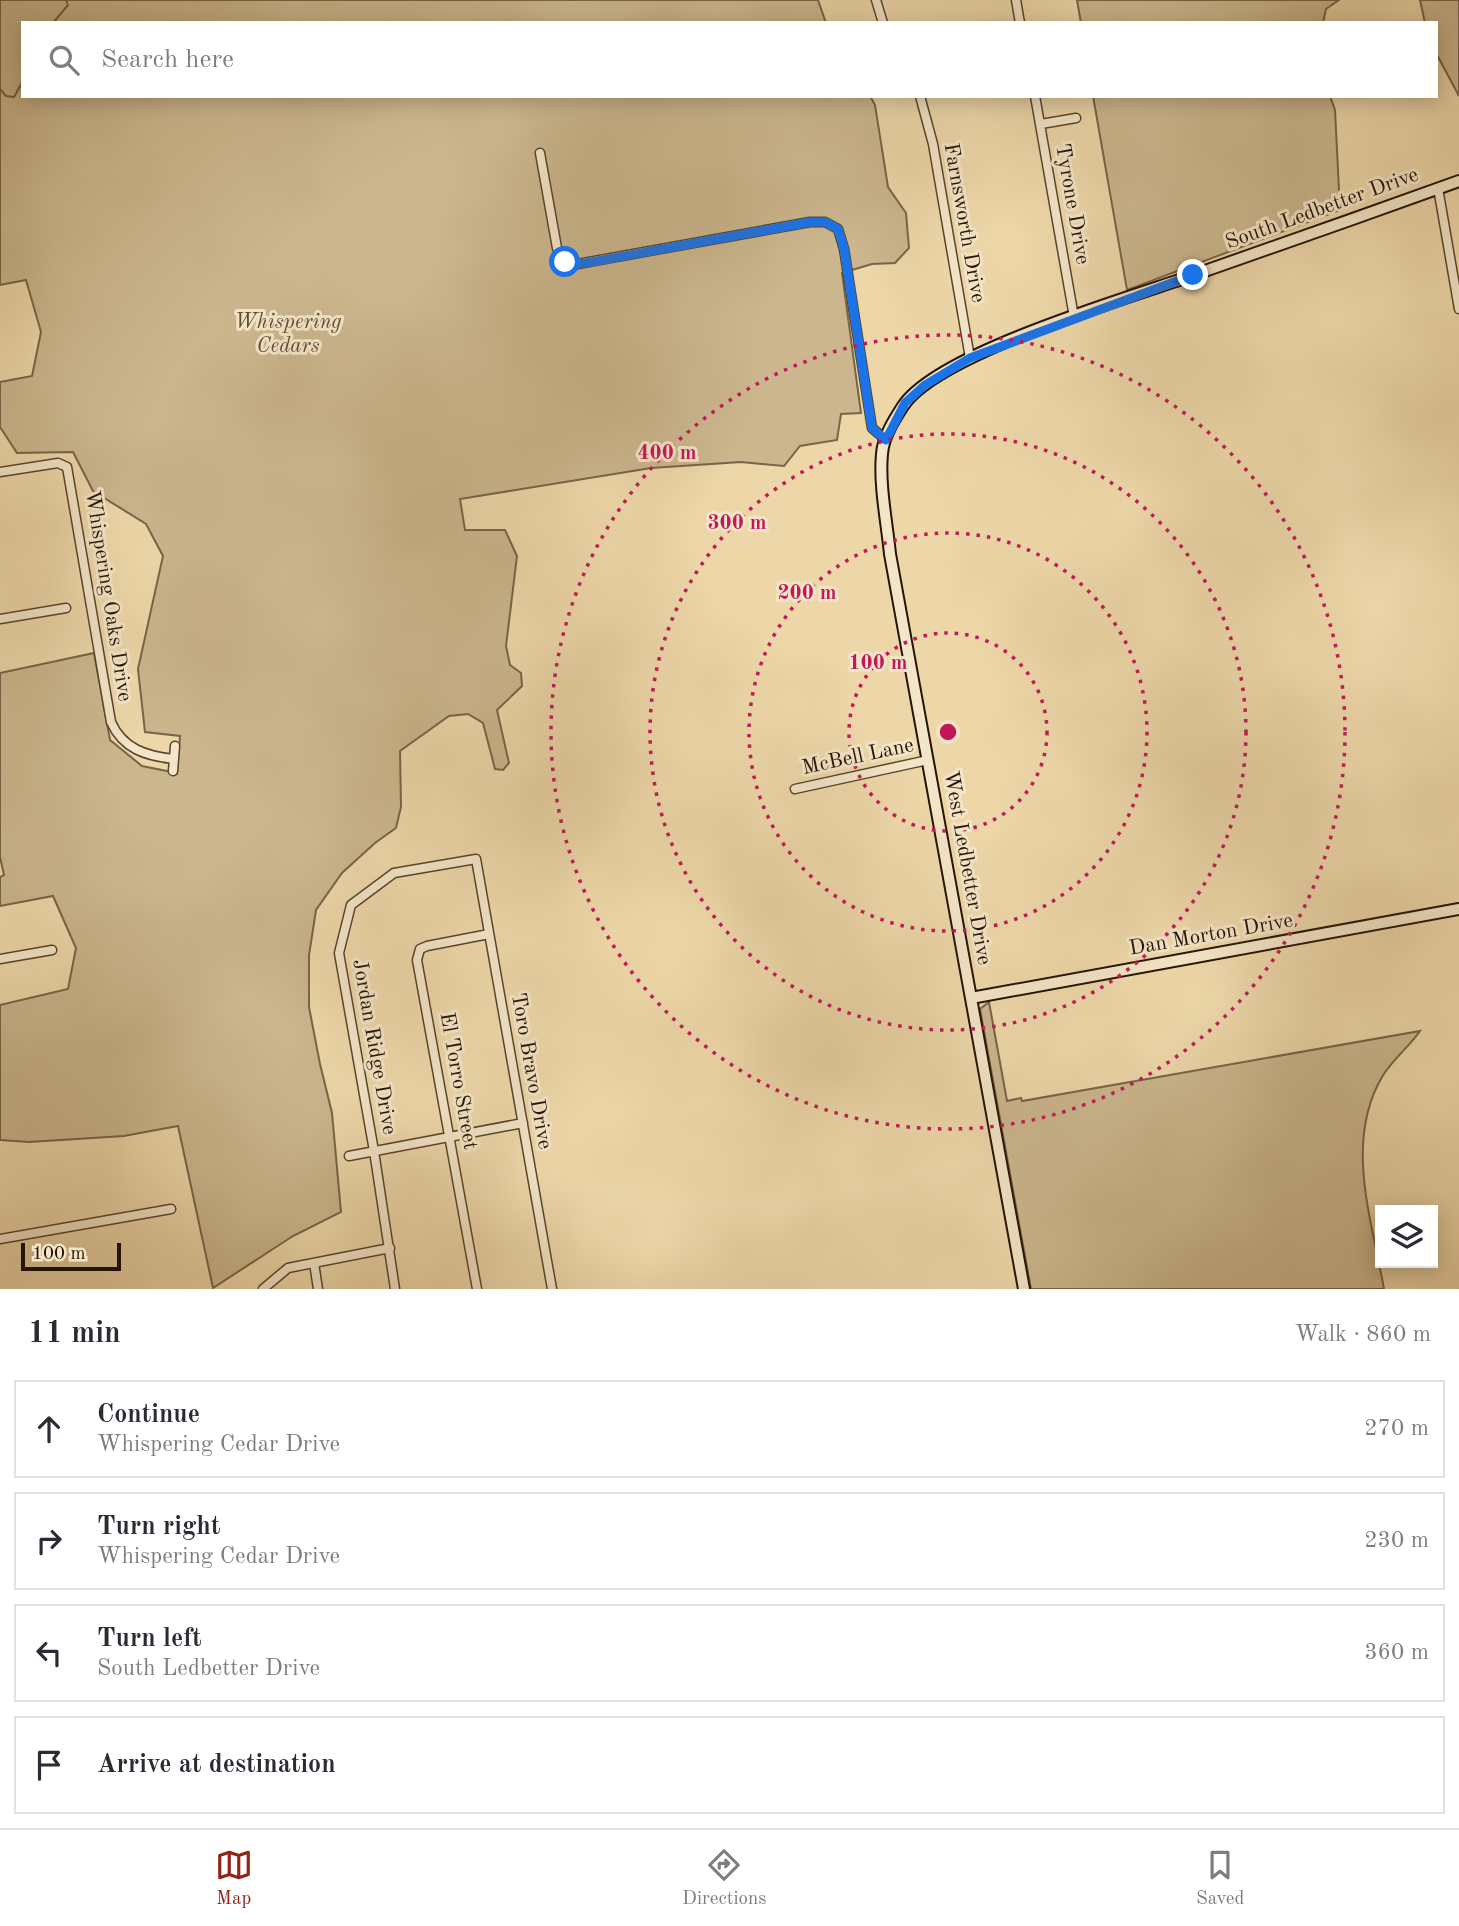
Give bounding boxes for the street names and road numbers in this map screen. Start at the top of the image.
street label: Farnsworth Drive [940,142,988,304]
street label: Tyrone Drive [1051,142,1093,266]
street label: South Ledbetter Drive [1223,164,1421,254]
street label: Whispering Oaks Drive [81,489,135,703]
street label: McBell Lane [800,735,916,779]
street label: West Ledbetter Drive [940,769,994,967]
street label: Dan Morton Drive [1127,910,1295,960]
street label: Jordan Ridge Drive [348,958,400,1136]
street label: Toro Bravo Drive [507,991,555,1151]
street label: El Torro Street [436,1011,480,1151]

